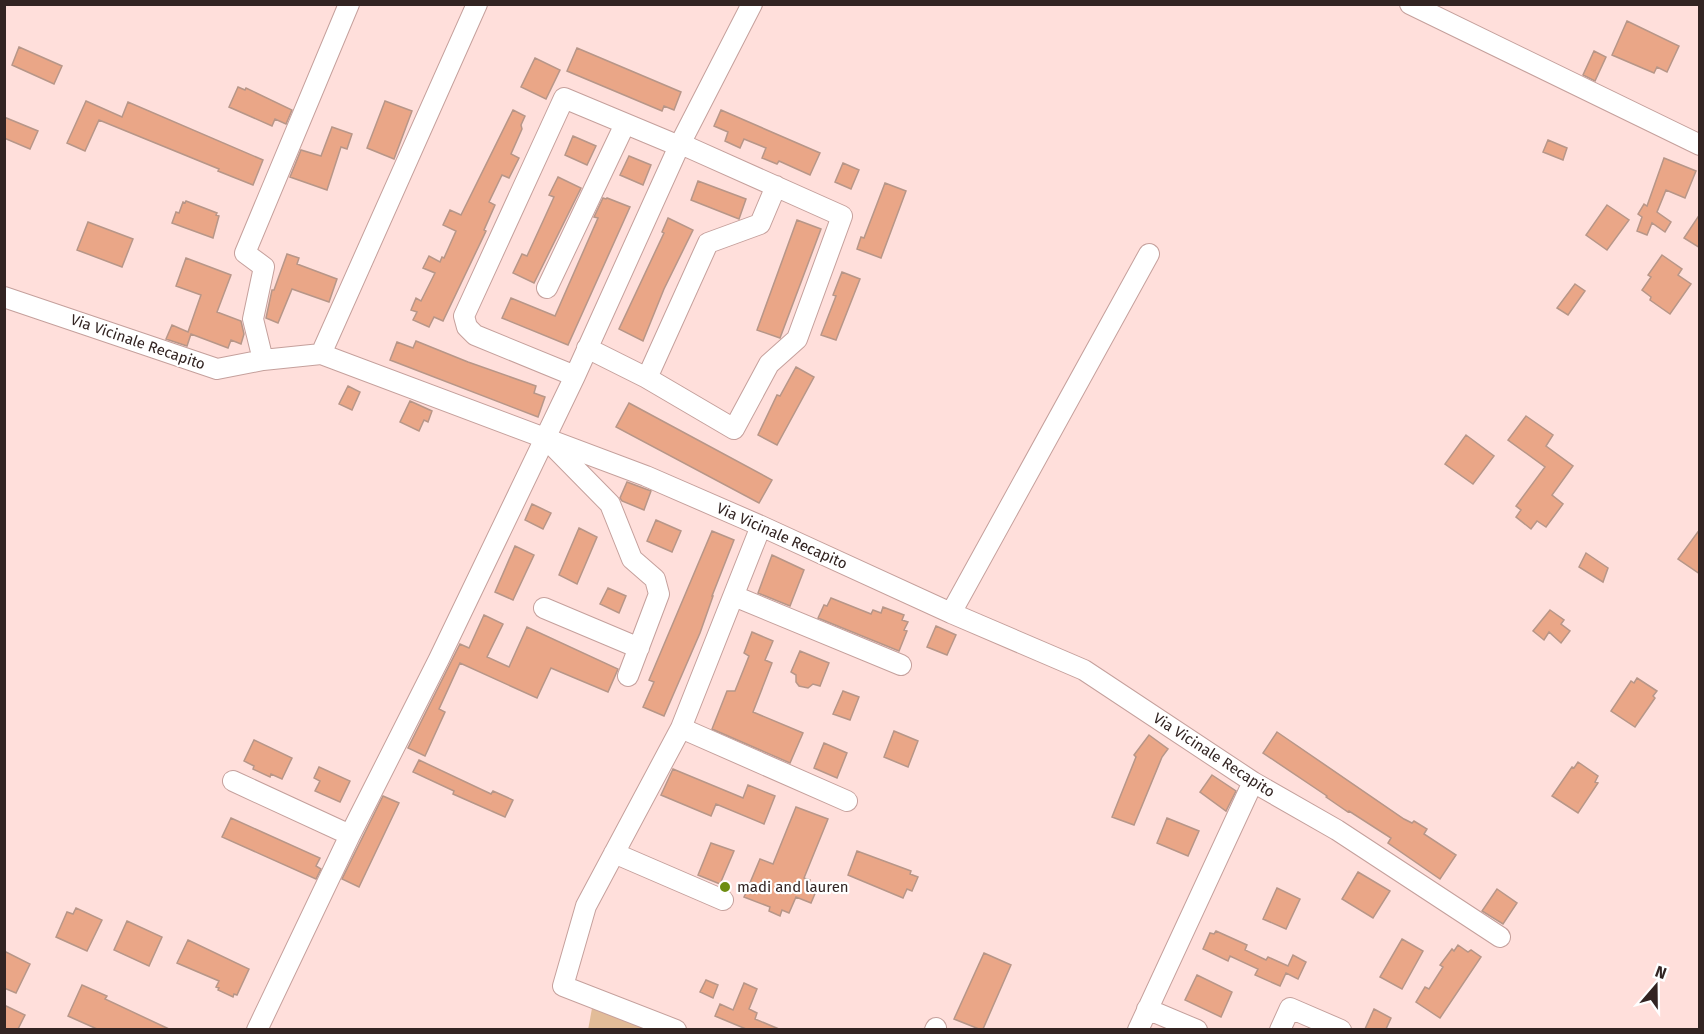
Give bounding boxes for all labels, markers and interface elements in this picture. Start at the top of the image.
street label: Via Vicinale Recapito [68,310,208,374]
street label: Via Vicinale Recapito [714,499,850,573]
street label: Via Vicinale Recapito [1150,709,1278,801]
place label: madi and lauren [737,878,849,896]
marker: madi and lauren [718,880,732,894]
north arrow [1626,956,1686,1016]
text: N [1653,962,1669,983]

